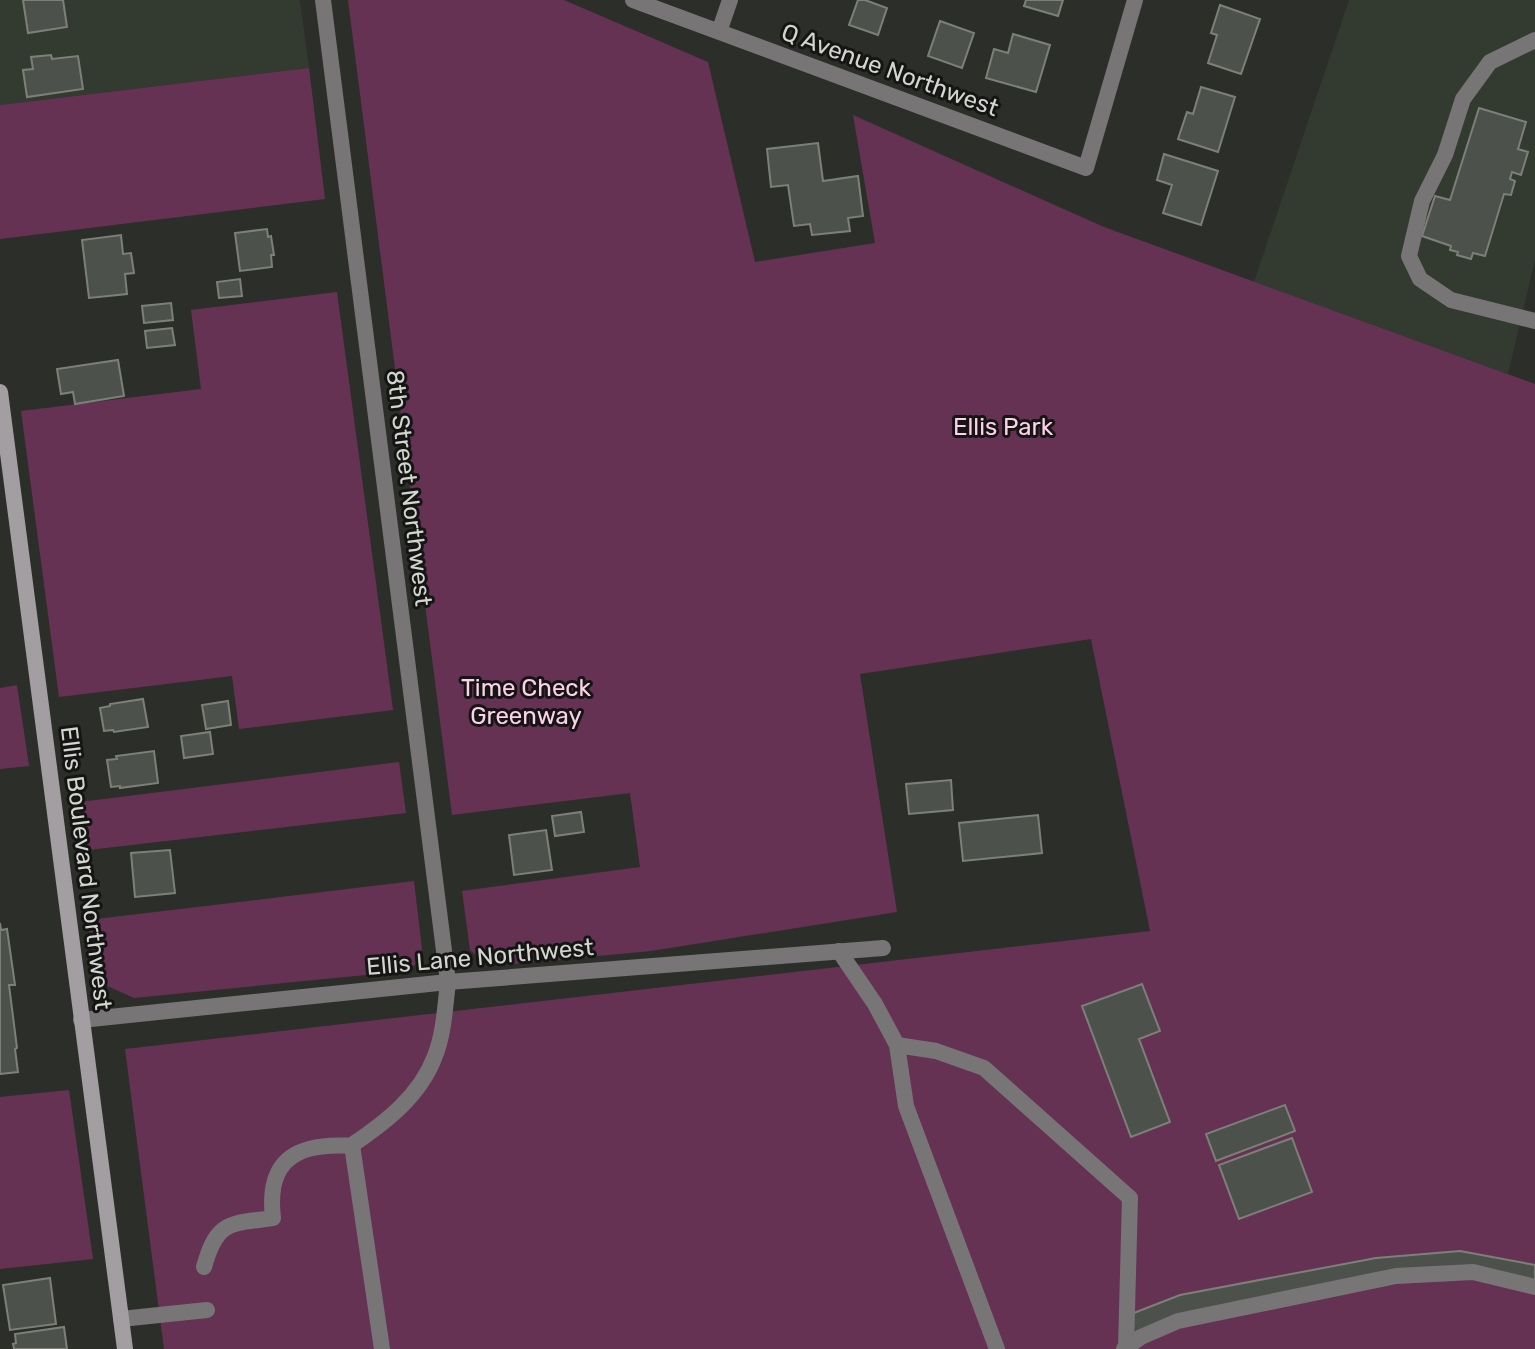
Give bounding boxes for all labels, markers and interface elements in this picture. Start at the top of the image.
street label: Q Avenue Northwest [778,18,1002,122]
street label: 8th Street Northwest [381,368,437,608]
park label: Ellis Park [953,413,1054,441]
park label: Time Check Greenway [461,674,592,730]
street label: Ellis Boulevard Northwest [55,725,117,1011]
street label: Ellis Lane Northwest [365,933,595,981]

